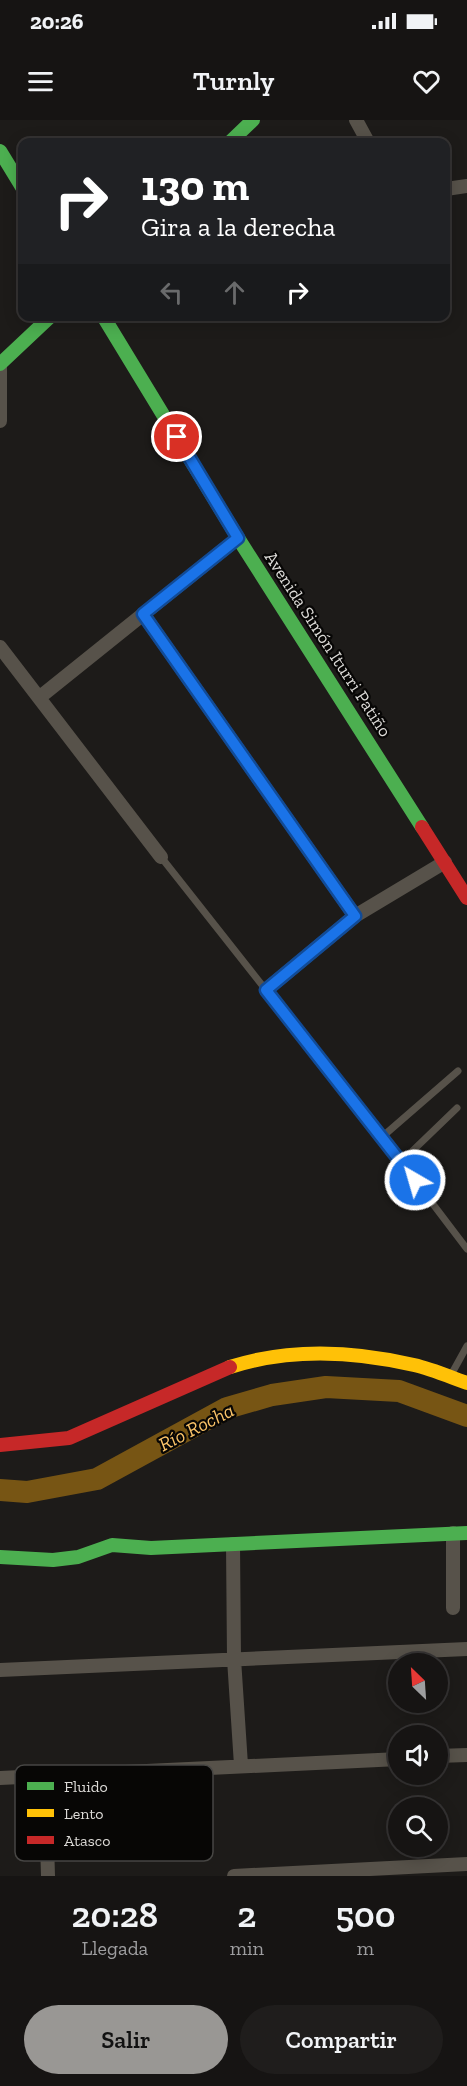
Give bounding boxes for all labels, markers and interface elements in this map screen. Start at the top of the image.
text: 20:26 [30,8,84,35]
icon: menu [24,65,57,98]
text: Turnly [193,65,274,97]
icon: heart [410,65,443,98]
text: 130 m [141,160,249,211]
icon: right [42,162,120,240]
text: Gira a la derecha [141,211,335,243]
icon: left [155,276,188,309]
icon: ahead [218,276,251,309]
icon: right [281,276,314,309]
pin [151,411,202,462]
icon: arrive [160,420,193,453]
street label: Avenida Simón Iturri Patiño [260,547,396,741]
position arrow [383,1148,447,1212]
water label: Río Rocha [154,1398,238,1456]
north arrow [388,1653,448,1713]
map controls [388,1653,448,1857]
button: sound [388,1725,448,1785]
legend [15,1765,213,1861]
text: Fluido [64,1777,108,1796]
button: search [388,1797,448,1857]
text: Lento [64,1804,104,1823]
text: Atasco [64,1831,110,1850]
text: 20:28 [71,1893,158,1936]
text: 2 [237,1893,256,1936]
text: 500 [335,1893,396,1936]
text: Llegada [81,1936,148,1960]
text: min [230,1936,264,1960]
text: m [357,1936,374,1960]
button: Salir [24,2005,228,2074]
button: Compartir [240,2005,443,2074]

